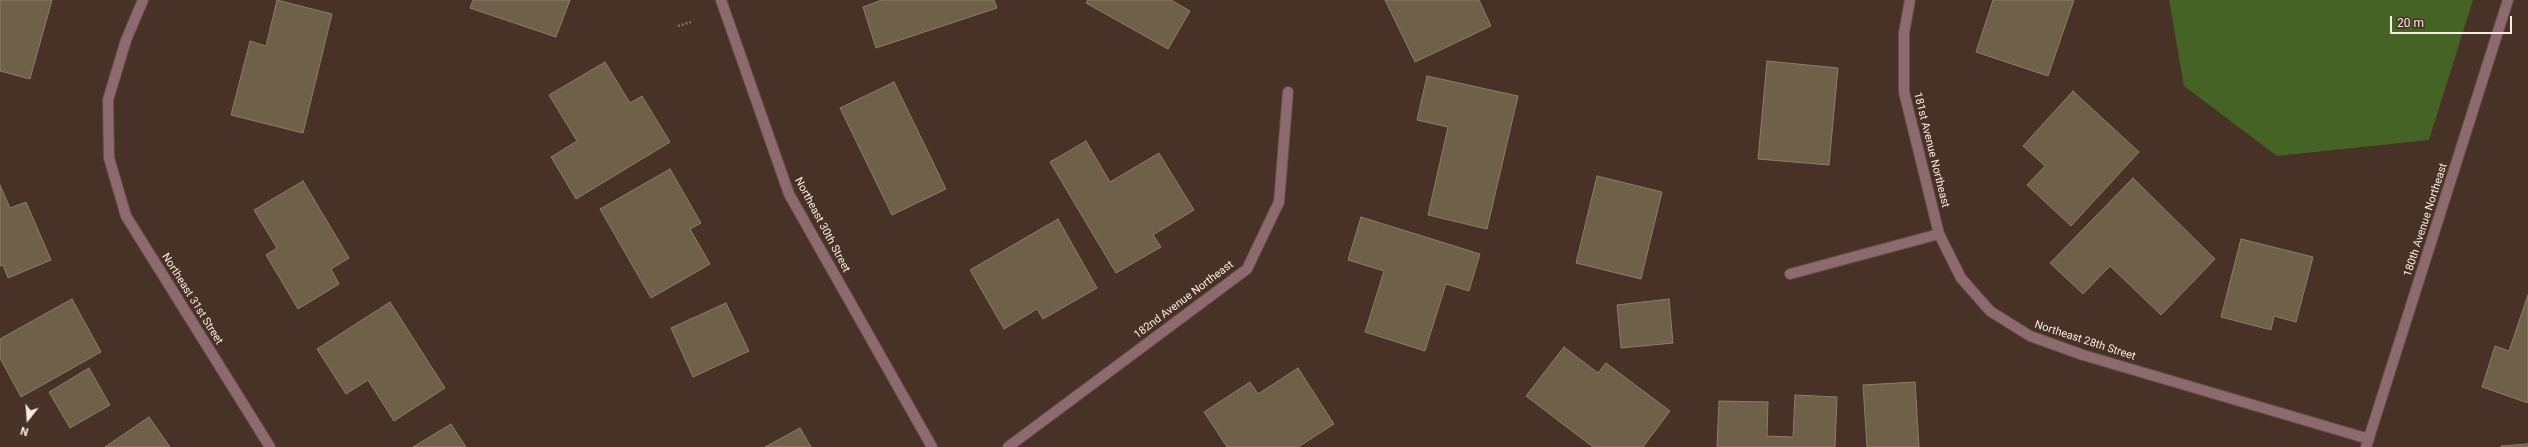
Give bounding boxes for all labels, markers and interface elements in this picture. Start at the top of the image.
scale bar [2392,8,2514,34]
text: 20 m [2397,16,2424,30]
street label: 181st Avenue Northeast [1910,91,1952,209]
street label: 180th Avenue Northeast [2401,162,2451,278]
street label: Northeast 30th Street [791,175,853,275]
street label: Northeast 31st Street [159,251,225,347]
street label: 182nd Avenue Northeast [1132,258,1236,342]
street label: Northeast 28th Street [2033,318,2137,364]
north arrow [8,399,48,439]
text: N [19,424,30,438]

